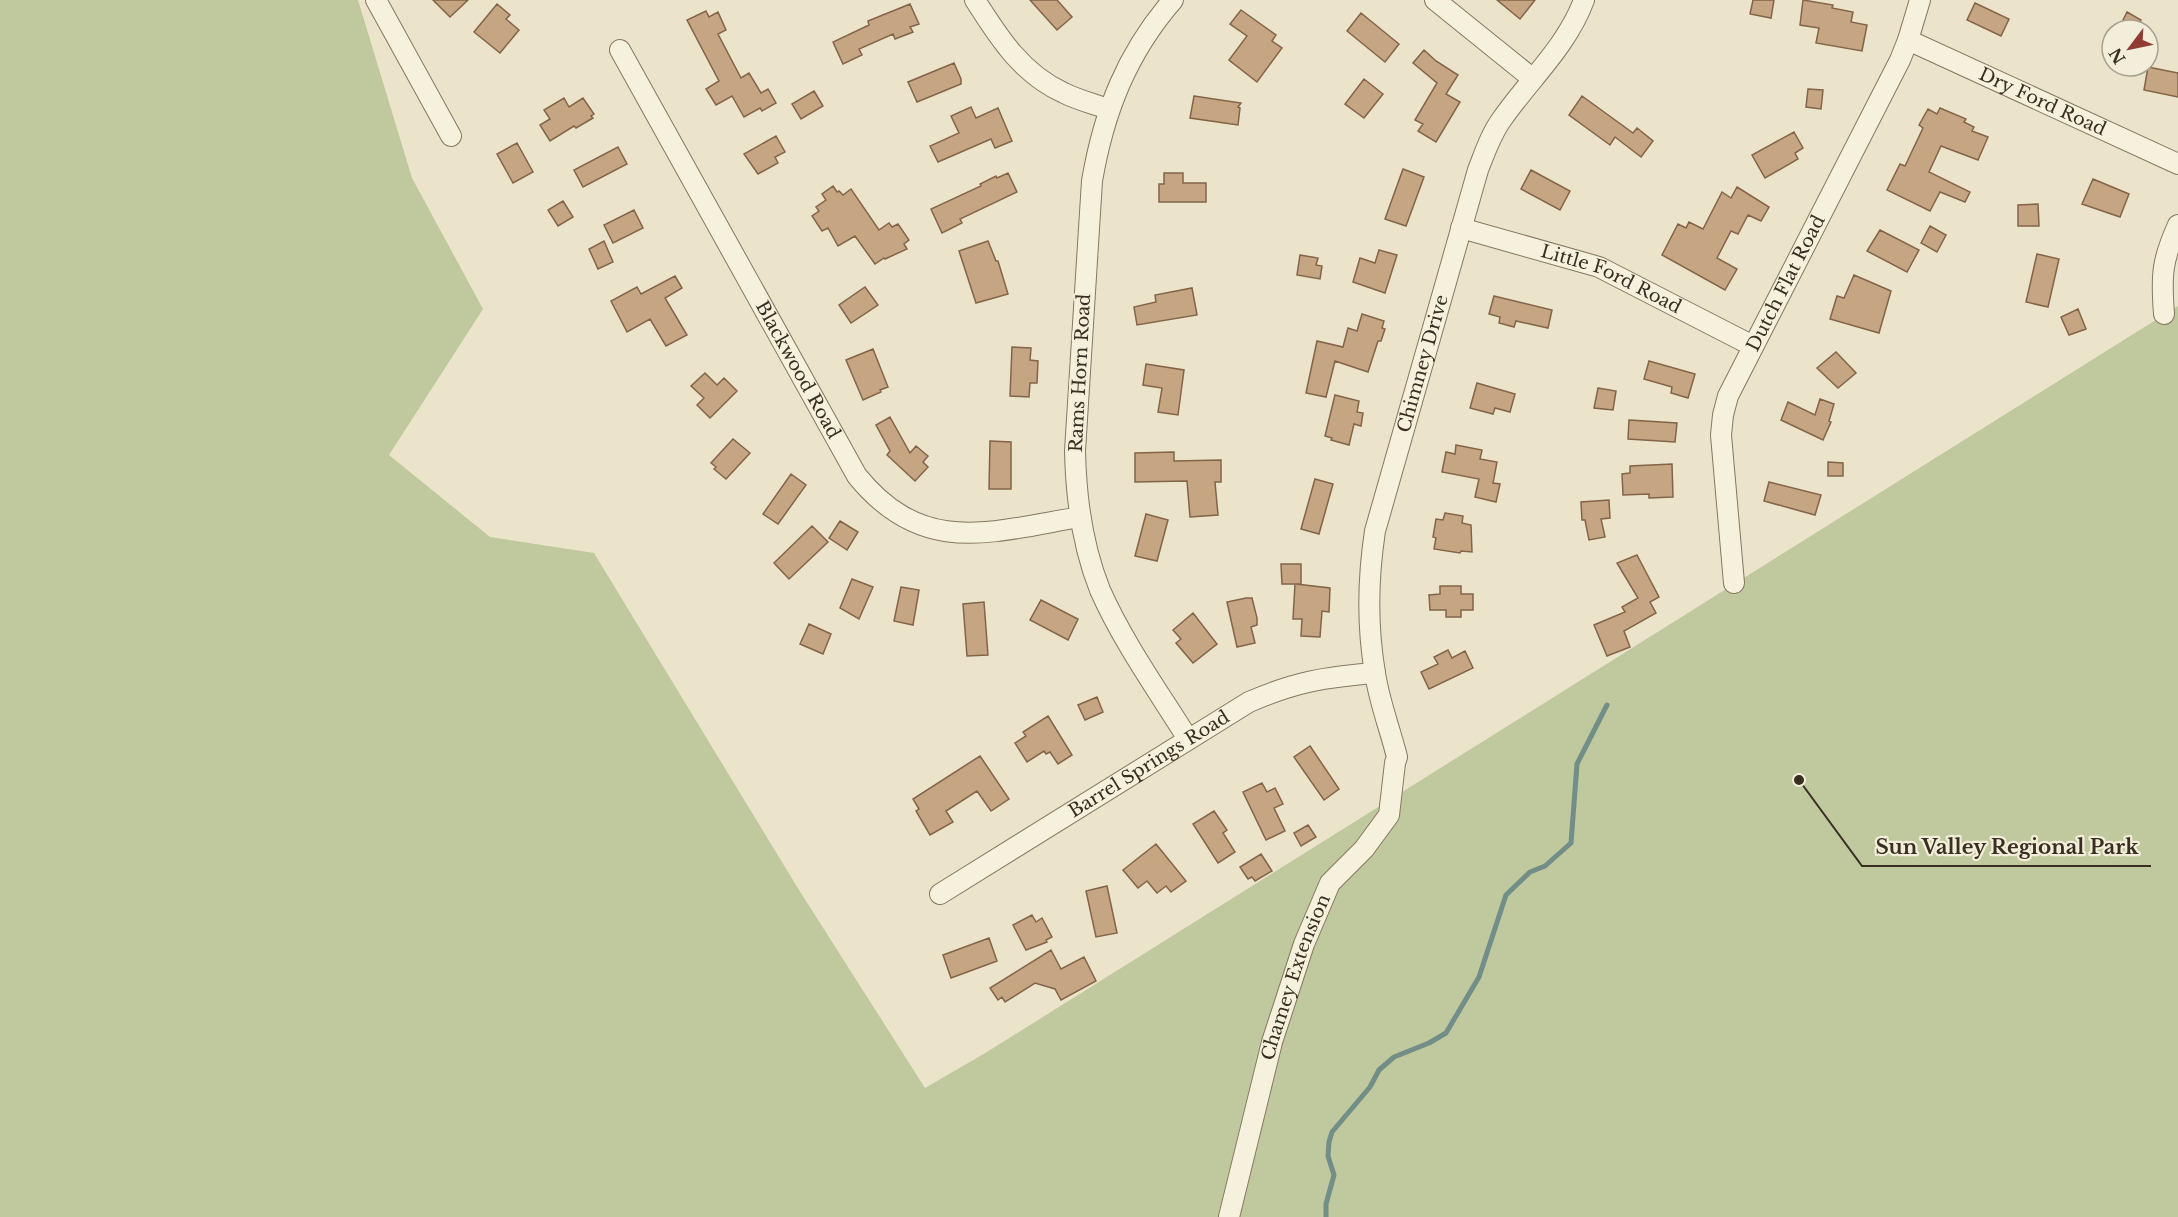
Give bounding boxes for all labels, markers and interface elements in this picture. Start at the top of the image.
north arrow [2100,18,2160,78]
text: N [2105,44,2130,68]
street label: Dry Ford Road [1975,63,2110,140]
street label: Dutch Flat Road [1742,212,1830,355]
street label: Little Ford Road [1538,240,1685,318]
street label: Chimney Drive [1393,292,1453,435]
street label: Rams Horn Road [1065,293,1095,453]
street label: Blackwood Road [751,297,845,443]
street label: Barrel Springs Road [1065,706,1233,822]
callout: Sun Valley Regional Park [1862,828,2151,866]
text: Sun Valley Regional Park [1875,835,2139,859]
street label: Chamey Extension [1257,891,1335,1063]

